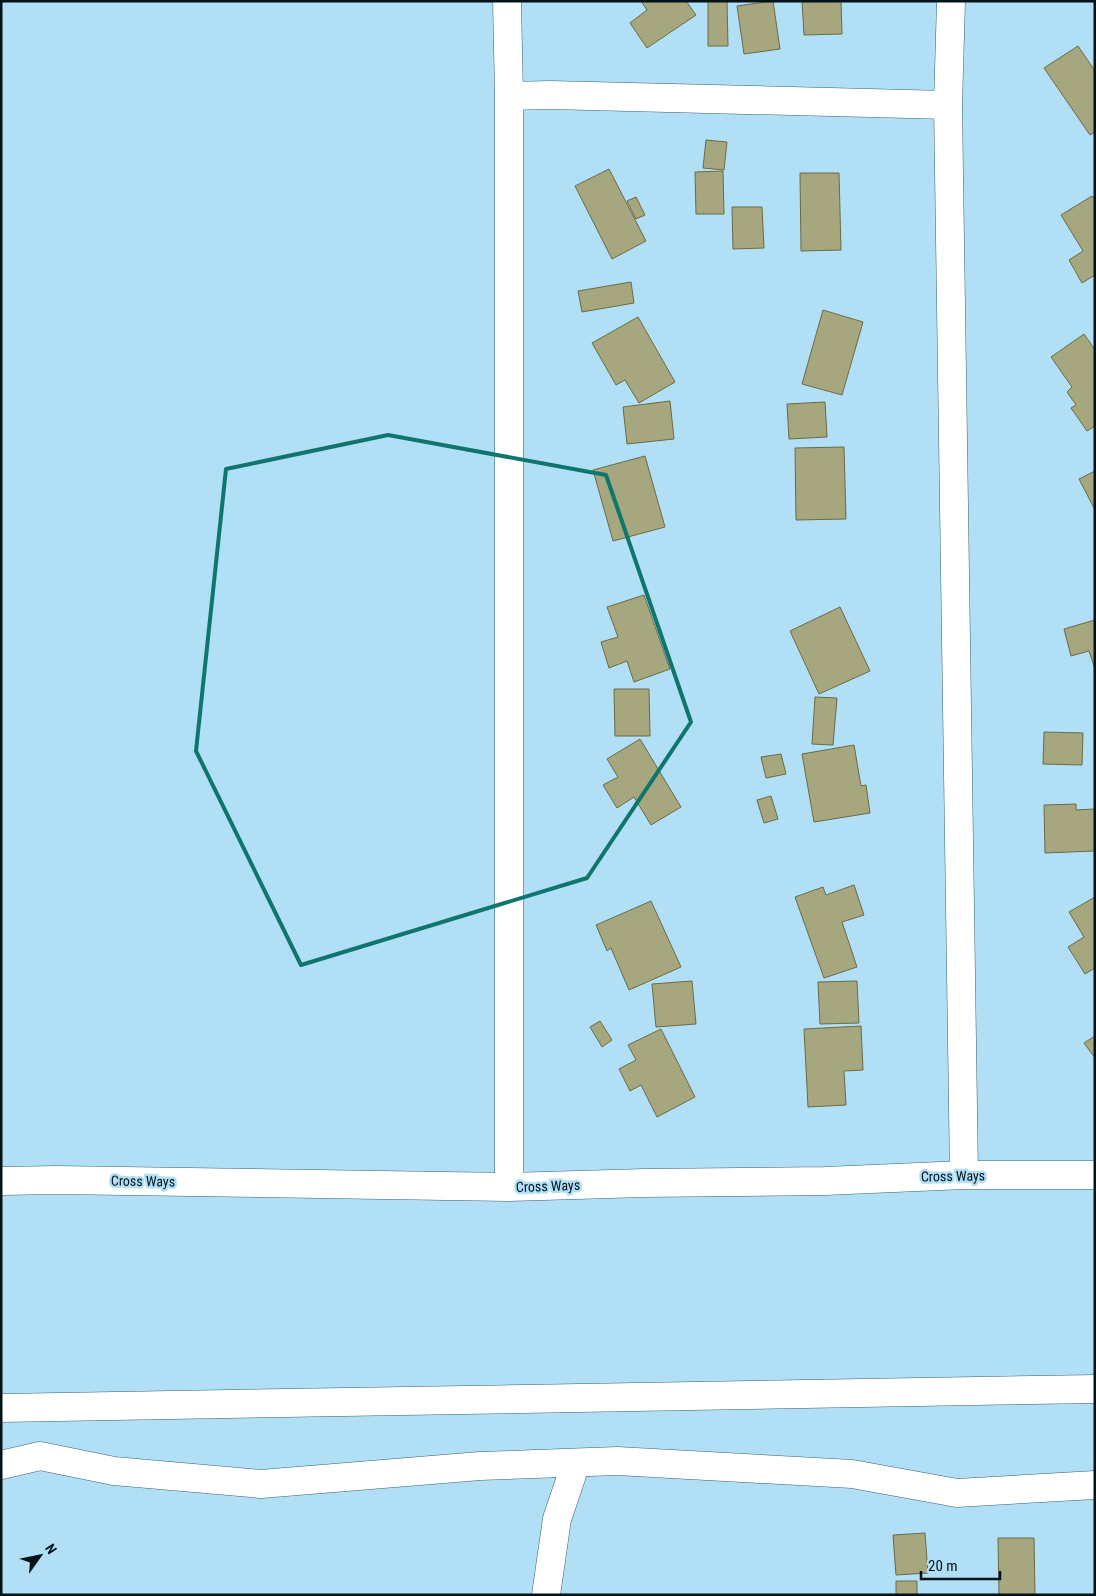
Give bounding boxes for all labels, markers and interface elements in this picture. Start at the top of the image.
street label: Cross Ways [921,1167,985,1185]
street label: Cross Ways [111,1172,175,1190]
street label: Cross Ways [516,1177,580,1195]
north arrow [15,1531,65,1581]
text: N [42,1541,60,1557]
scale bar [921,1548,1000,1580]
text: 20 m [928,1557,958,1575]

